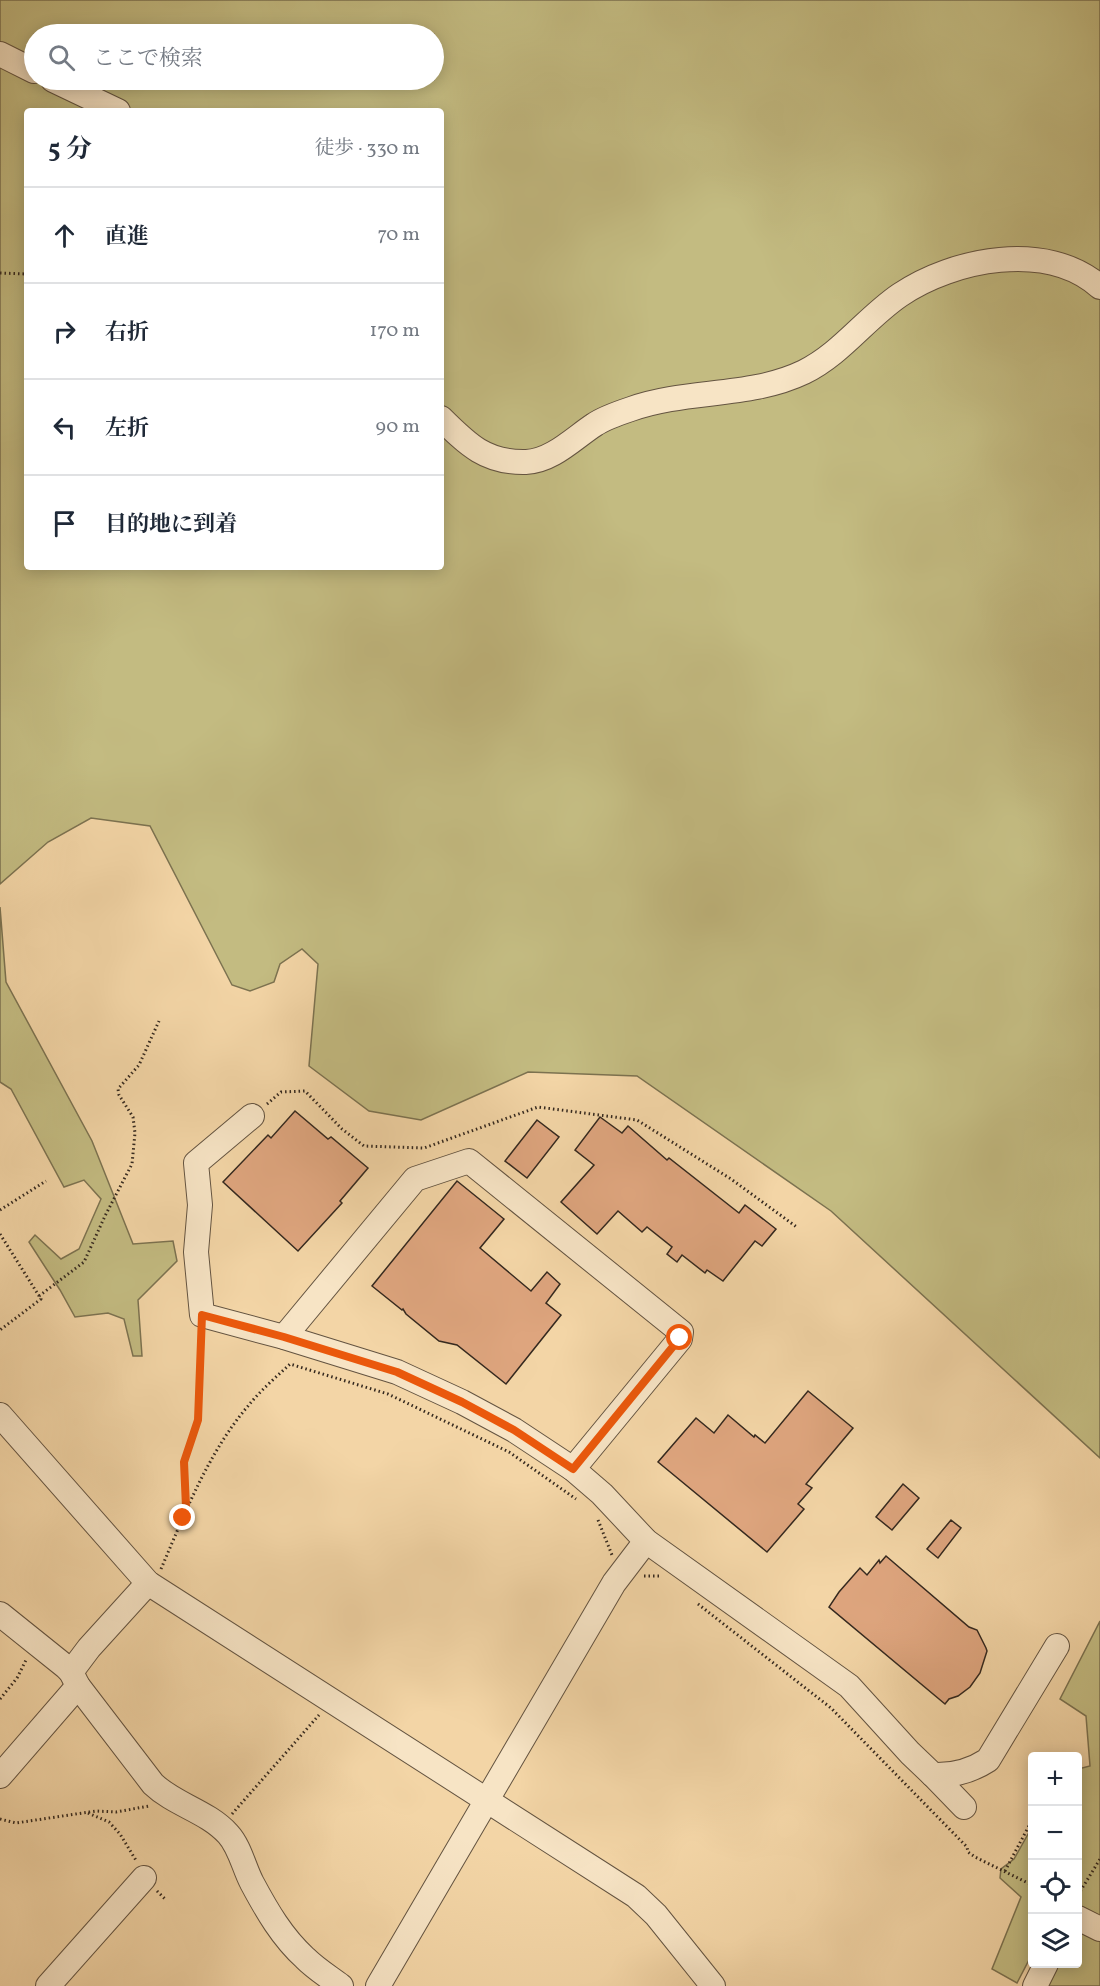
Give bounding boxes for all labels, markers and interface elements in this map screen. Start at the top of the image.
search box [24,24,444,90]
icon: search [45,41,78,74]
text: ここで検索 [93,44,203,75]
text: 5 分 [48,132,92,168]
text: 徒歩 · 330 m [314,135,420,163]
icon: ahead [48,219,81,252]
text: 70 m [377,221,420,249]
text: 直進 [105,222,149,253]
icon: right [48,315,81,348]
text: 170 m [370,317,420,345]
text: 右折 [105,318,149,349]
icon: left [48,411,81,444]
text: 90 m [376,413,420,441]
text: 左折 [105,414,149,445]
icon: arrive [48,507,81,540]
text: 目的地に到着 [105,510,237,541]
route start [666,1324,692,1350]
route end [169,1504,195,1530]
map controls [1028,1752,1082,1968]
button: + [1028,1752,1082,1806]
button: − [1028,1806,1082,1860]
button: locate [1028,1860,1082,1914]
button: layers [1028,1914,1082,1968]

